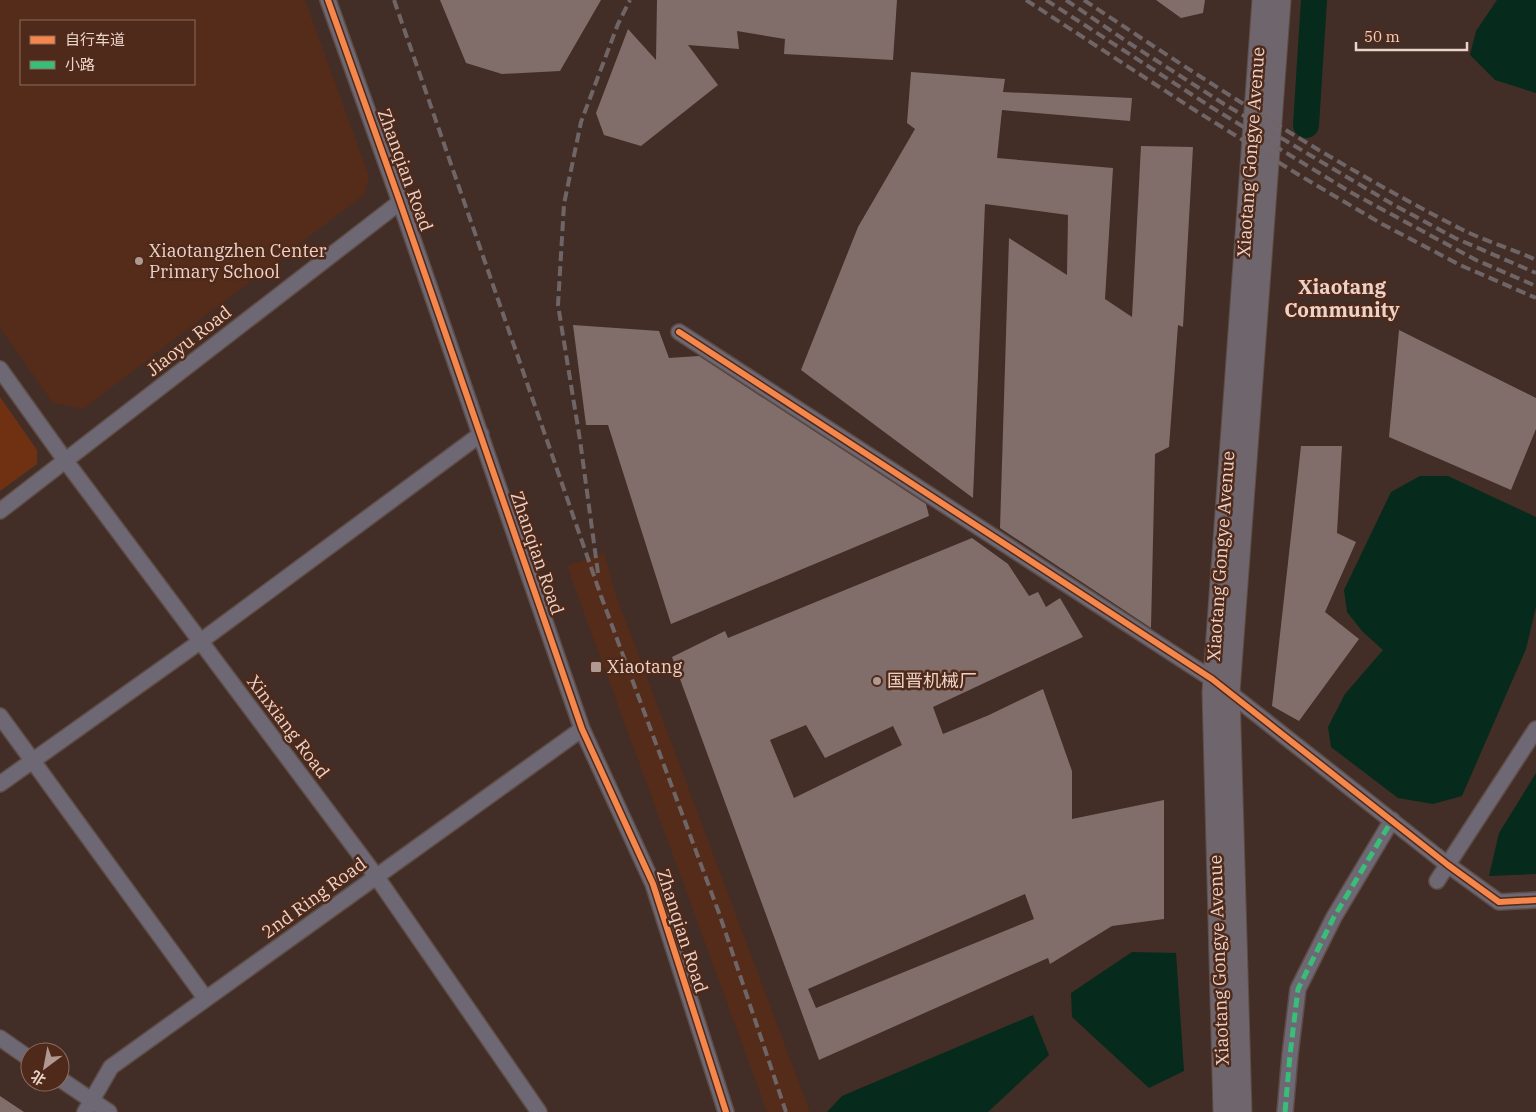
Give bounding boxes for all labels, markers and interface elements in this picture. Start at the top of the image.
legend [20,20,195,85]
scale bar [1356,20,1467,52]
text: 50 m [1364,27,1400,46]
text: 自行车道 [65,30,125,49]
street label: Xiaotang Gongye Avenue [1232,46,1269,258]
text: 小路 [65,55,95,74]
street label: Zhanqian Road [373,105,438,234]
place label: Xiaotangzhen Center Primary School [149,239,327,283]
marker: Xiaotangzhen Center Primary School [133,255,145,267]
district label: Xiaotang Community [1284,273,1400,323]
street label: Jiaoyu Road [142,300,236,381]
street label: Xiaotang Gongye Avenue [1202,450,1239,662]
street label: Zhanqian Road [506,488,569,618]
place label: Xiaotang [607,655,682,678]
marker: Xiaotang [589,660,603,674]
place label: 国晋机械厂 [887,669,977,692]
street label: Xinxiang Road [242,671,335,783]
marker: 国晋机械厂 [871,675,883,687]
street label: 2nd Ring Road [257,852,371,943]
street label: Xiaotang Gongye Avenue [1203,854,1234,1066]
street label: Zhanqian Road [652,866,713,996]
north arrow [20,1042,70,1092]
text: 北 [27,1067,49,1089]

